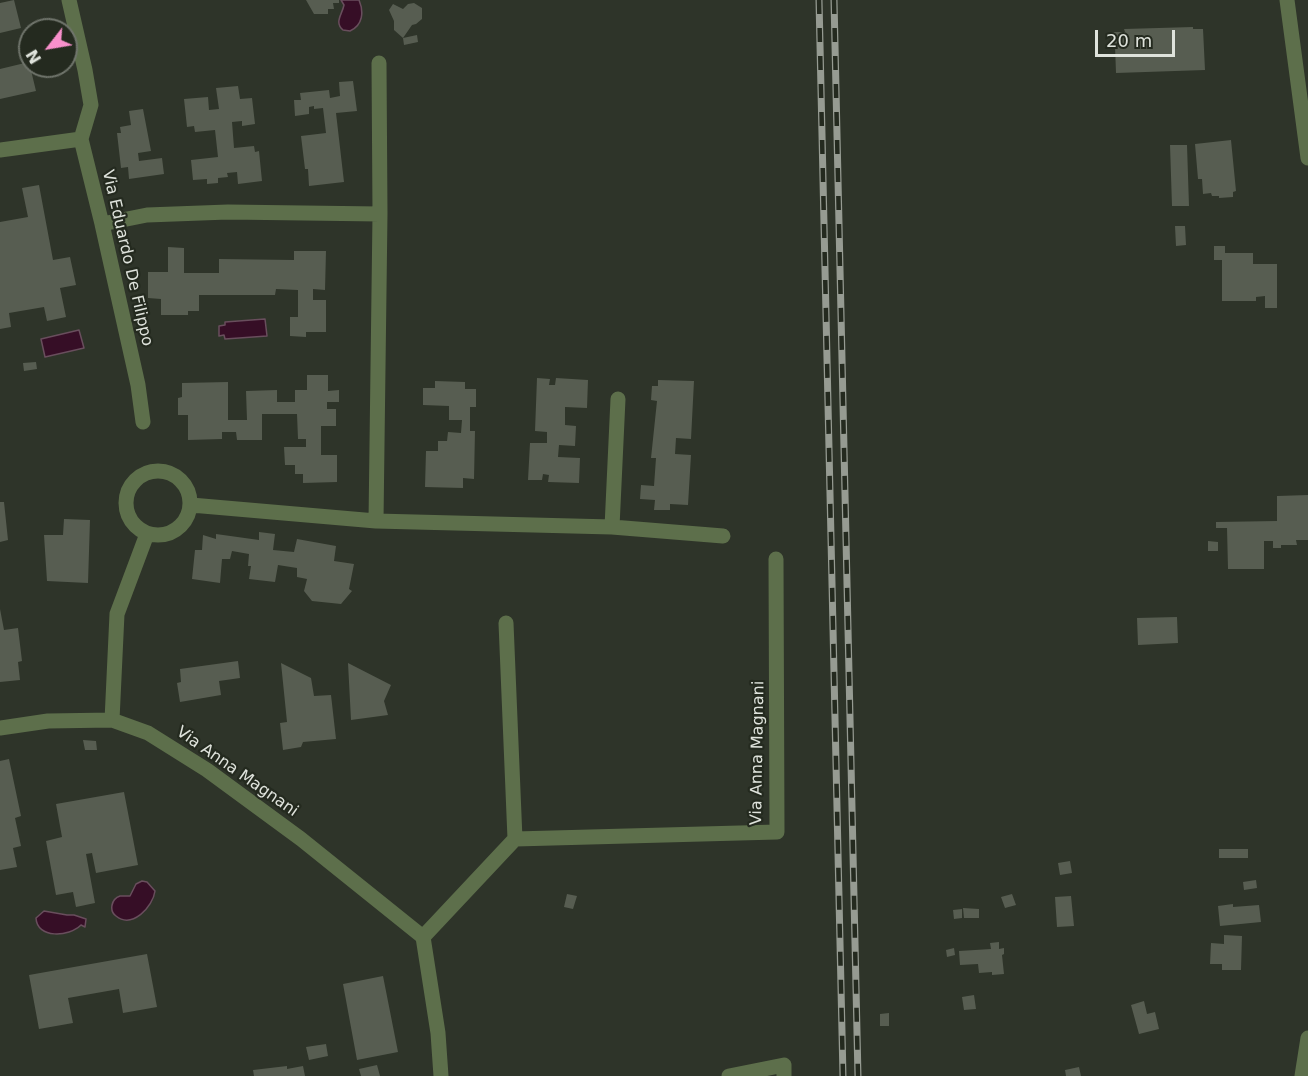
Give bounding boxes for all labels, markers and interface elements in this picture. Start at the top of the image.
north arrow [18,18,78,78]
scale bar [1098,18,1178,56]
text: 20 m [1106,30,1152,51]
text: N [22,46,45,67]
street label: Via Eduardo De Filippo [97,168,157,348]
street label: Via Anna Magnani [747,681,769,825]
street label: Via Anna Magnani [172,723,302,821]

